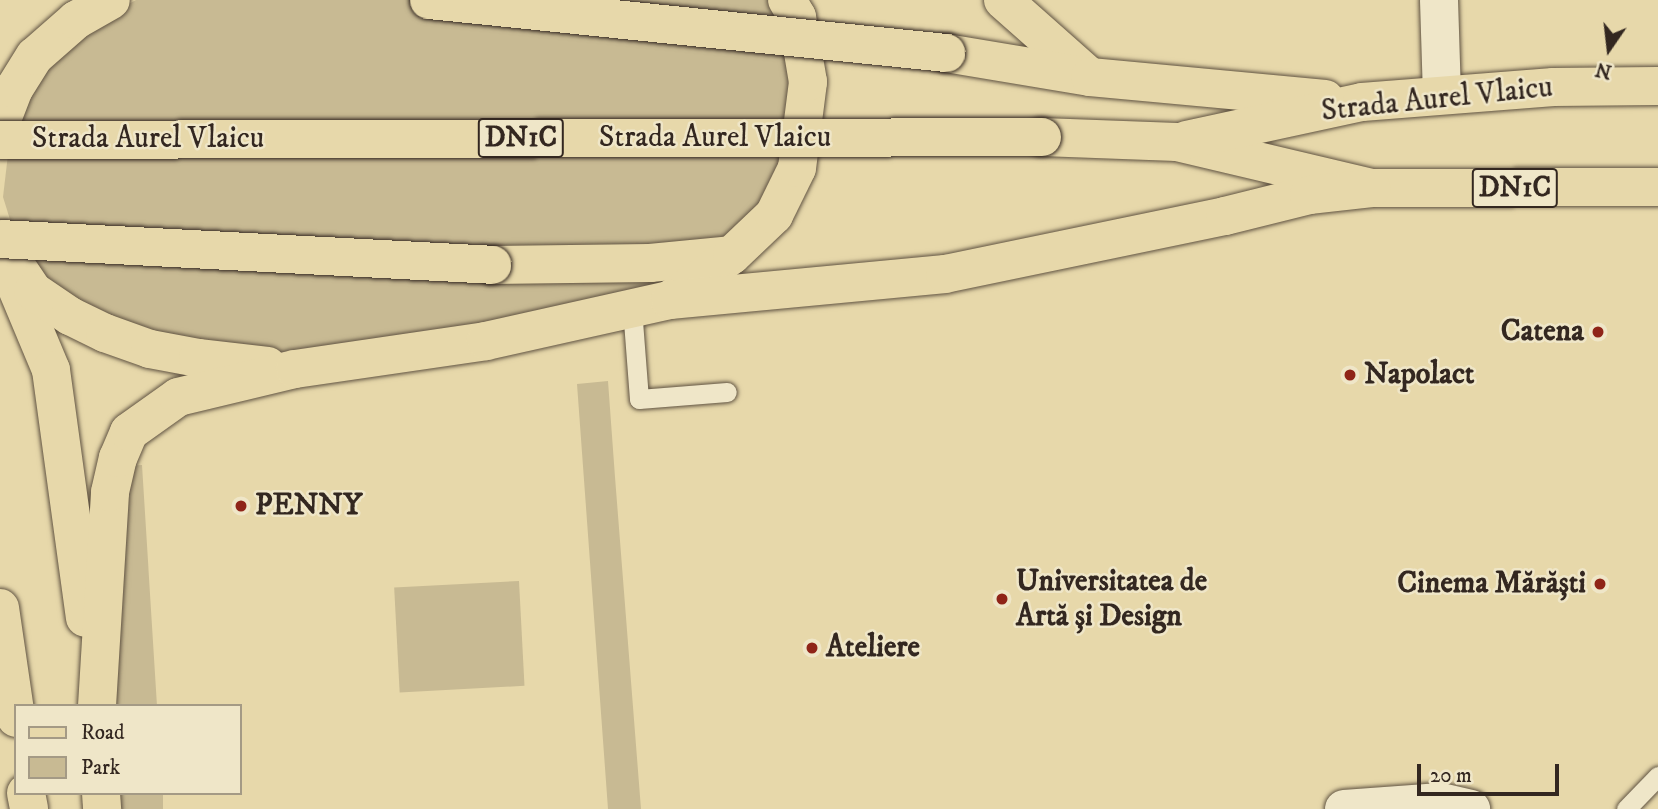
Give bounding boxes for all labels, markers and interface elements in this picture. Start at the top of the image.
north arrow [1574,14,1644,84]
text: N [1593,57,1614,83]
street label: Strada Aurel Vlaicu [1320,70,1554,130]
road number: DN1C [477,114,565,162]
street label: Strada Aurel Vlaicu [599,120,831,156]
street label: Strada Aurel Vlaicu [32,121,264,157]
road number: DN1C [1471,164,1559,212]
place label: Catena [1501,314,1584,350]
marker: Catena [1590,324,1606,340]
place label: Napolact [1364,357,1474,393]
marker: Napolact [1342,367,1358,383]
place label: PENNY [255,488,362,524]
marker: PENNY [233,498,249,514]
place label: Universitatea de Artă și Design [1016,564,1207,634]
place label: Cinema Mărăști [1397,566,1586,602]
marker: Cinema Mărăști [1592,576,1608,592]
marker: Universitatea de Artă și Design [994,591,1010,607]
place label: Ateliere [826,630,920,666]
marker: Ateliere [804,640,820,656]
legend [14,704,242,795]
text: Road [81,720,125,746]
scale bar [1420,750,1562,794]
text: Park [81,755,120,781]
text: 20 m [1430,763,1472,789]

